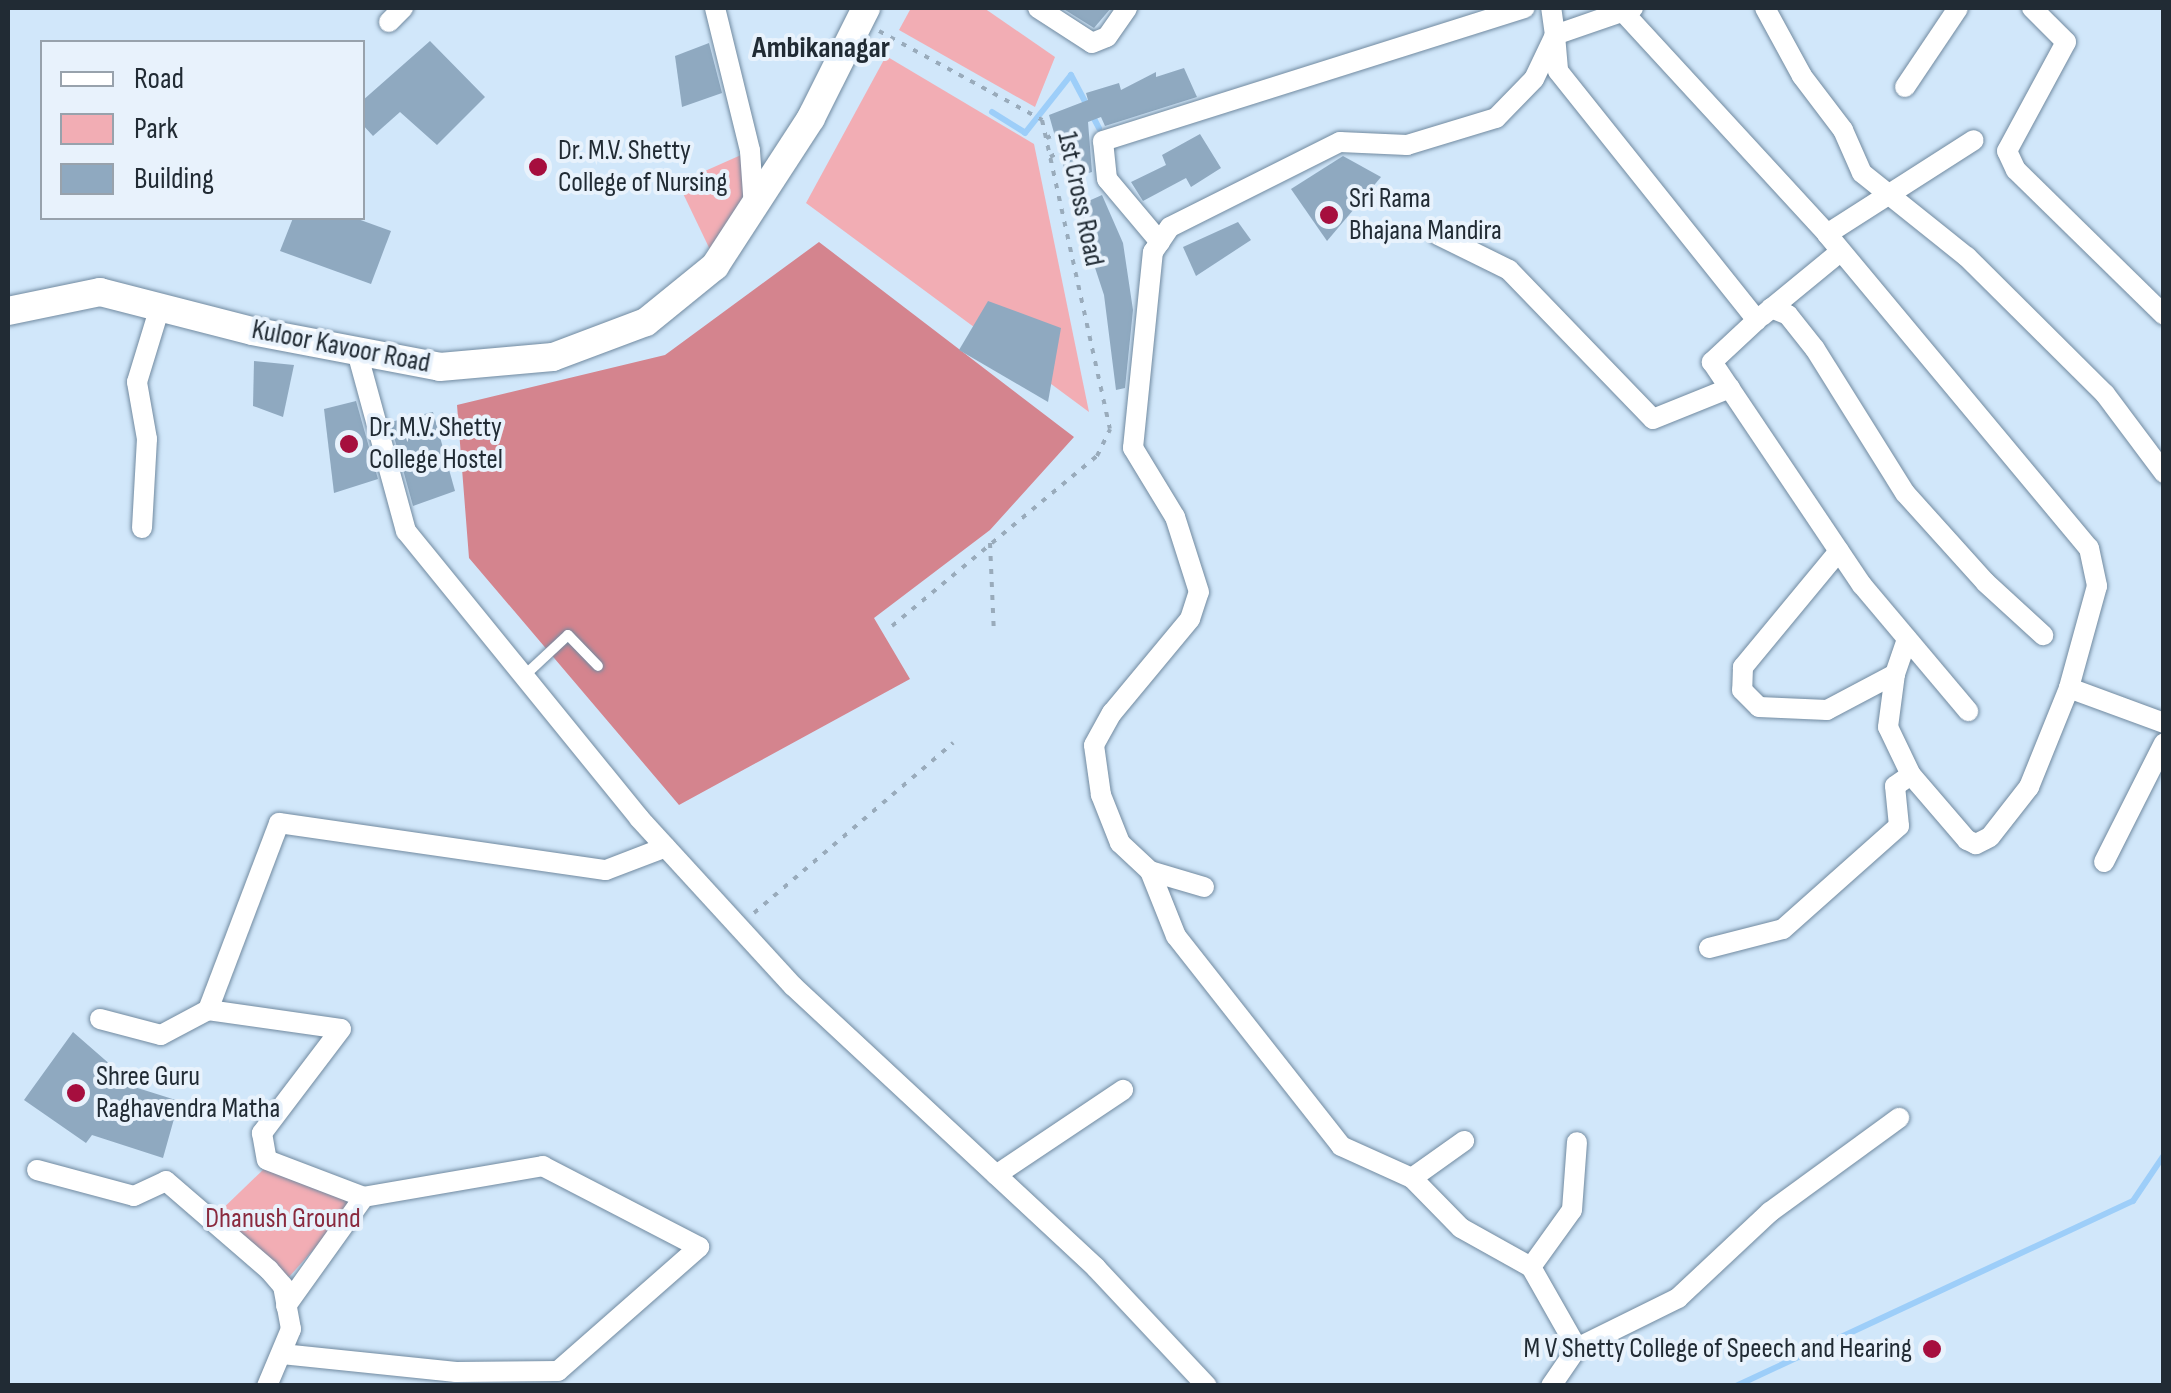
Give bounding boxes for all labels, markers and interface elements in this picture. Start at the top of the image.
district label: Ambikanagar [752,30,890,66]
legend [40,40,365,220]
text: Road [134,61,184,97]
text: Park [134,111,178,147]
street label: 1st Cross Road [1049,129,1111,269]
place label: Dr. M.V. Shetty College of Nursing [558,134,727,200]
marker: Dr. M.V. Shetty College of Nursing [527,156,549,178]
text: Building [134,161,214,197]
place label: Sri Rama Bhajana Mandira [1349,182,1502,248]
marker: Sri Rama Bhajana Mandira [1318,204,1340,226]
street label: Kuloor Kavoor Road [249,313,433,381]
place label: Dr. M.V. Shetty College Hostel [369,411,503,477]
marker: Dr. M.V. Shetty College Hostel [338,433,360,455]
place label: Shree Guru Raghavendra Matha [96,1060,280,1126]
marker: Shree Guru Raghavendra Matha [65,1082,87,1104]
park label: Dhanush Ground [205,1202,361,1236]
place label: M V Shetty College of Speech and Hearing [1524,1332,1912,1366]
marker: M V Shetty College of Speech and Hearing [1921,1338,1943,1360]

